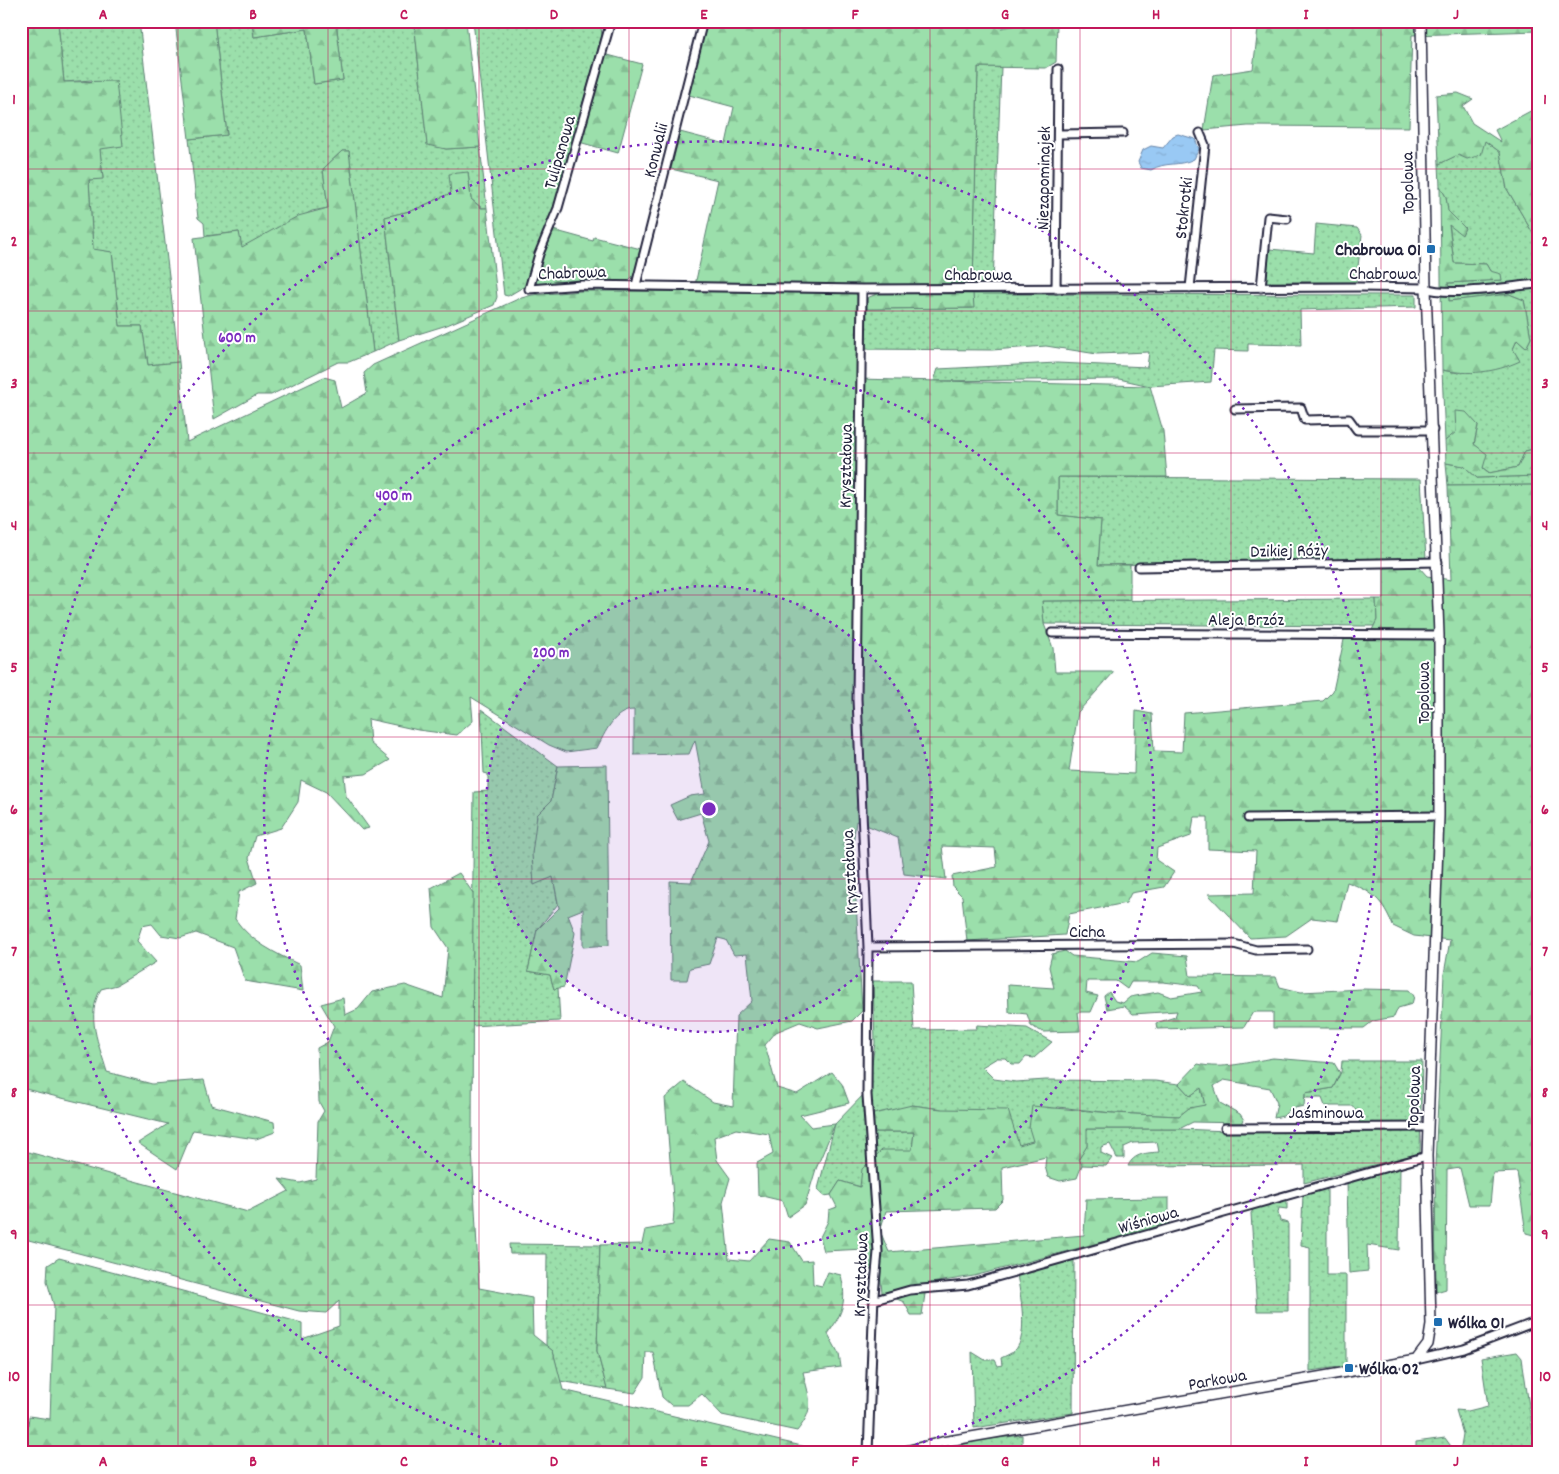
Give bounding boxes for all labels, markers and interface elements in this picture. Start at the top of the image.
text: A [99,4,108,27]
text: B [249,4,257,27]
text: C [400,4,408,27]
text: D [550,4,559,27]
text: E [700,4,708,27]
text: F [851,4,859,27]
text: G [1001,4,1009,27]
text: H [1152,4,1160,27]
text: I [1304,4,1310,27]
text: J [1453,4,1459,27]
text: 1 [12,89,16,112]
text: 1 [1543,89,1547,112]
street label: Tulipanowa [539,112,584,192]
street label: Konwalii [639,121,676,181]
street label: Niezapominajek [1032,126,1059,230]
street label: Topolowa [1396,151,1423,214]
street label: Stokrotki [1170,176,1201,240]
text: 2 [11,231,18,254]
text: 2 [1542,231,1549,254]
place label: Chabrowa 01 [1335,239,1421,264]
marker: Chabrowa 01 [1425,243,1437,255]
street label: Chabrowa [538,261,607,288]
street label: Chabrowa [1349,263,1418,288]
street label: Chabrowa [944,264,1013,289]
text: 600 m [218,328,256,350]
text: 3 [10,373,18,396]
text: 3 [1541,373,1549,396]
street label: Kryształowa [834,423,861,508]
text: 400 m [376,486,412,508]
text: 4 [11,515,17,538]
text: 4 [1542,515,1548,538]
street label: Dzikiej Róży [1250,539,1329,566]
street label: Aleja Brzóz [1208,609,1284,634]
text: 200 m [533,643,569,665]
text: 5 [10,657,18,680]
text: 5 [1541,657,1549,680]
street label: Topolowa [1413,661,1438,724]
text: 6 [10,799,18,822]
text: 6 [1541,799,1549,822]
centre of rings [700,800,718,818]
street label: Kryształowa [837,829,866,915]
street label: Cicha [1069,921,1106,946]
text: 7 [11,941,17,964]
text: 7 [1542,941,1548,964]
street label: Topolowa [1402,1065,1429,1129]
text: 8 [11,1082,18,1105]
text: 8 [1542,1082,1549,1105]
street label: Jaśminowa [1289,1102,1364,1127]
street label: Wiśniowa [1116,1201,1182,1242]
text: 9 [10,1224,18,1247]
text: 9 [1541,1224,1549,1247]
street label: Kryształowa [849,1232,876,1318]
place label: Wólka 01 [1448,1312,1504,1337]
marker: Wólka 01 [1432,1316,1444,1328]
place label: Wólka 02 [1359,1358,1419,1383]
marker: Wólka 02 [1343,1362,1355,1374]
street label: Parkowa [1186,1364,1249,1399]
text: 10 [8,1366,20,1389]
text: 10 [1539,1366,1551,1389]
text: A [99,1451,108,1474]
text: B [249,1451,257,1474]
text: C [400,1451,408,1474]
text: D [550,1451,559,1474]
text: E [700,1451,708,1474]
text: F [851,1451,859,1474]
text: G [1001,1451,1009,1474]
text: H [1152,1451,1160,1474]
text: I [1304,1451,1310,1474]
text: J [1453,1451,1459,1474]

